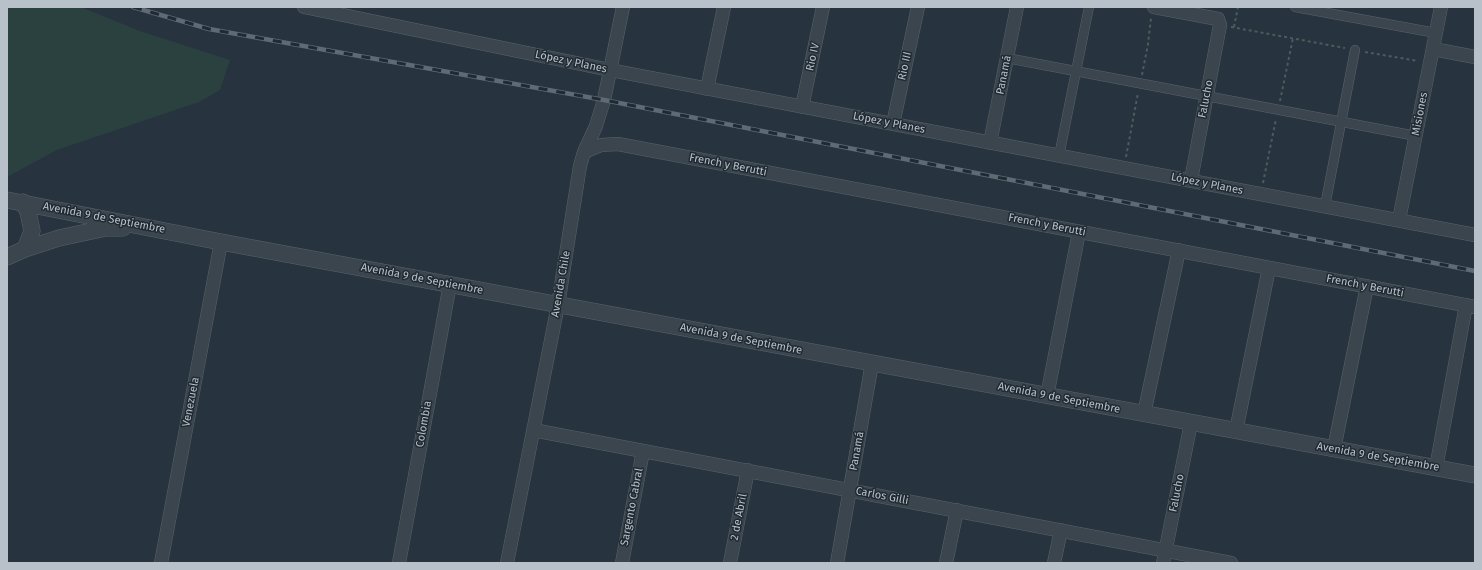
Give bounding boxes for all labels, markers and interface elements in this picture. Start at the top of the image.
street label: Rio IV [804,42,822,72]
street label: López y Planes [534,48,608,76]
street label: Rio III [896,51,914,81]
street label: Panamá [994,54,1014,96]
street label: Falucho [1196,79,1216,119]
street label: Misiones [1409,91,1431,137]
street label: López y Planes [852,110,926,136]
street label: French y Berutti [688,151,768,179]
street label: López y Planes [1170,171,1244,197]
street label: Avenida 9 de Septiembre [42,200,166,236]
street label: French y Berutti [1007,211,1087,239]
street label: Avenida Chile [549,250,573,318]
street label: Avenida 9 de Septiembre [360,261,484,297]
street label: French y Berutti [1325,272,1405,300]
street label: Avenida 9 de Septiembre [679,321,803,357]
street label: Venezuela [180,376,202,428]
street label: Avenida 9 de Septiembre [997,380,1121,416]
street label: Colombia [413,400,435,448]
street label: Panamá [847,430,867,472]
street label: Avenida 9 de Septiembre [1316,440,1440,474]
street label: Sargento Cabral [618,467,646,547]
street label: Falucho [1167,473,1187,513]
street label: Carlos Gilli [854,484,910,508]
street label: 2 de Abril [728,493,750,541]

